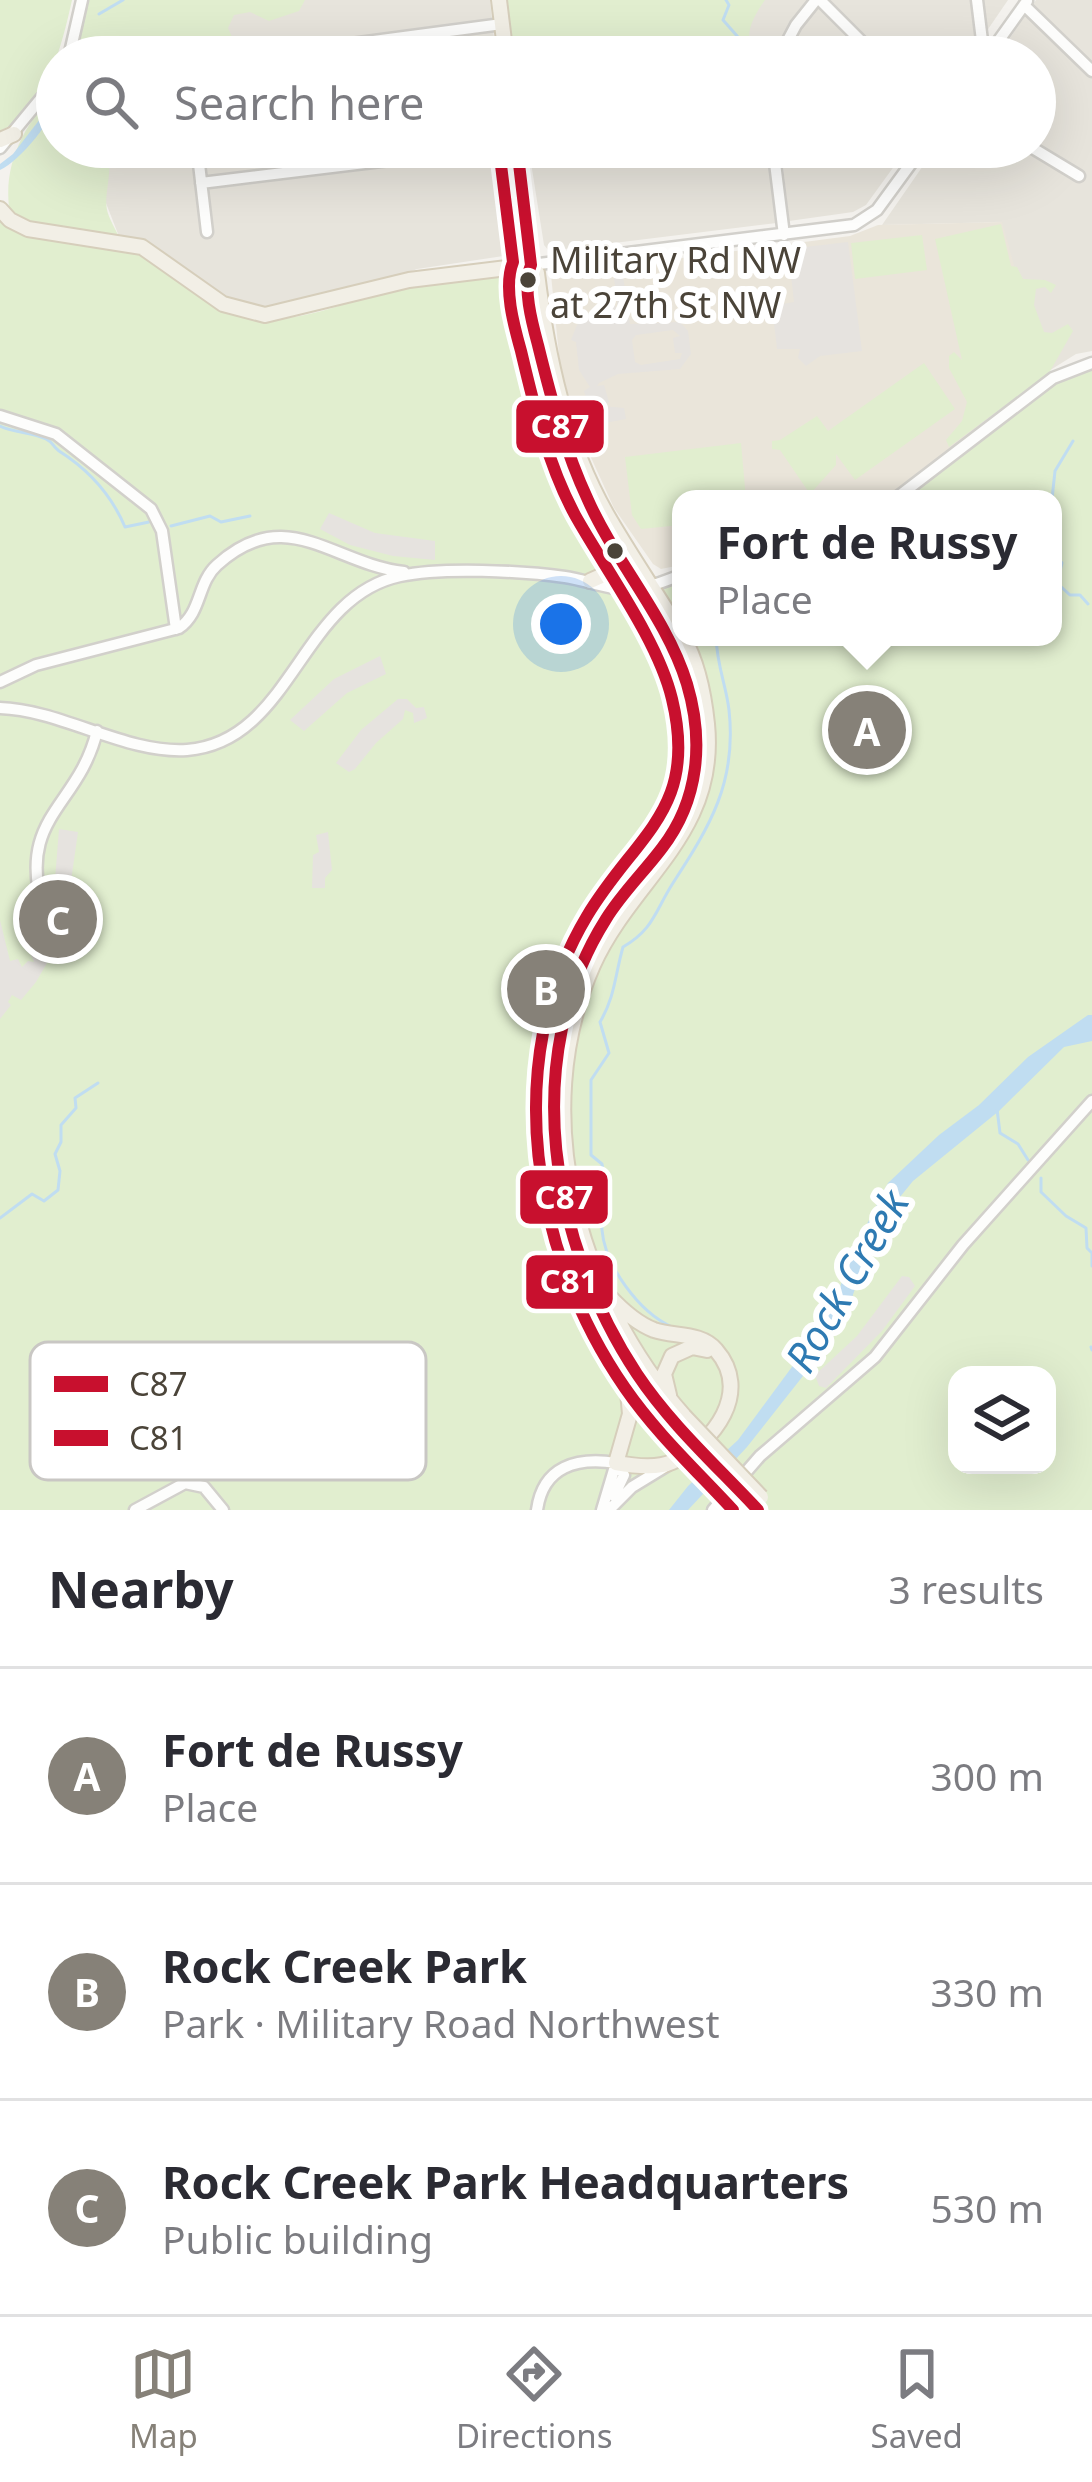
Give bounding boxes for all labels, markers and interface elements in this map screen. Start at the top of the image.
search box [36,36,1056,168]
icon: search [78,69,144,135]
text: Search here [174,72,424,133]
place label: Military Rd NW at 27th St NW [550,235,802,329]
marker: Military Rd NW at 27th St NW [517,269,539,291]
line badge: C87 [514,398,606,455]
text: C87 [531,403,589,448]
popup [672,490,1062,646]
text: Fort de Russy [717,511,1017,572]
unlabelled marker [604,540,626,562]
text: Place [717,572,813,625]
your location [531,594,591,654]
pin: A [828,685,906,775]
pin: C [19,874,97,964]
pin: B [507,944,585,1034]
line badge: C87 [518,1168,610,1226]
text: C87 [535,1174,593,1219]
water label: Rock Creek [771,1177,922,1382]
line badge: C81 [524,1253,615,1311]
text: C81 [540,1258,598,1303]
legend [30,1342,426,1480]
text: C87 [129,1361,188,1406]
map controls [948,1366,1056,1474]
button: layers [948,1366,1056,1474]
text: C81 [129,1415,188,1460]
text: Nearby [48,1553,234,1623]
text: 3 results [889,1562,1044,1615]
text: Fort de Russy [162,1719,463,1780]
text: A [74,1749,101,1802]
text: 300 m [930,1749,1044,1802]
text: Place [162,1780,258,1833]
text: Rock Creek Park [162,1935,527,1996]
text: B [74,1965,100,2018]
text: 330 m [930,1965,1044,2018]
text: Park · Military Road Northwest [162,1996,720,2049]
text: Rock Creek Park Headquarters [162,2151,849,2212]
text: C [74,2181,100,2234]
text: 530 m [930,2181,1044,2234]
text: Public building [162,2212,433,2265]
tab: Map [129,2341,198,2458]
tab: Directions [456,2341,613,2458]
tab: Saved [871,2341,963,2458]

